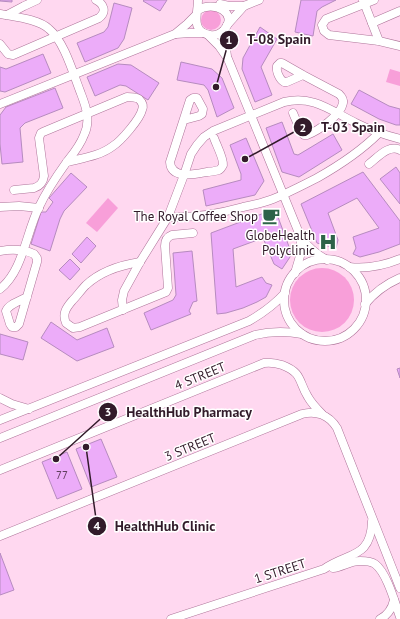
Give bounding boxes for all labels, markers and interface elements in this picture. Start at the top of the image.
callout: T-08 Spain [219,27,319,53]
text: T-08 Spain [247,30,311,48]
text: 1 [226,32,232,47]
callout: T-03 Spain [293,114,393,140]
text: T-03 Spain [321,118,385,136]
text: 2 [300,120,306,135]
cafe icon: The Royal Coffee Shop [261,206,281,226]
place label: The Royal Coffee Shop [133,208,258,225]
place label: GlobeHealth Polyclinic [246,227,315,259]
hospital icon: GlobeHealth Polyclinic [318,232,338,252]
street label: 4 STREET [172,358,228,394]
callout: HealthHub Pharmacy [98,399,260,425]
text: HealthHub Pharmacy [126,403,252,421]
text: 3 [105,404,111,419]
street label: 3 STREET [162,429,218,465]
house number: 77 [56,468,68,482]
callout: HealthHub Clinic [87,513,223,539]
text: HealthHub Clinic [115,517,215,535]
text: 4 [94,518,101,533]
street label: 1 STREET [252,555,308,587]

